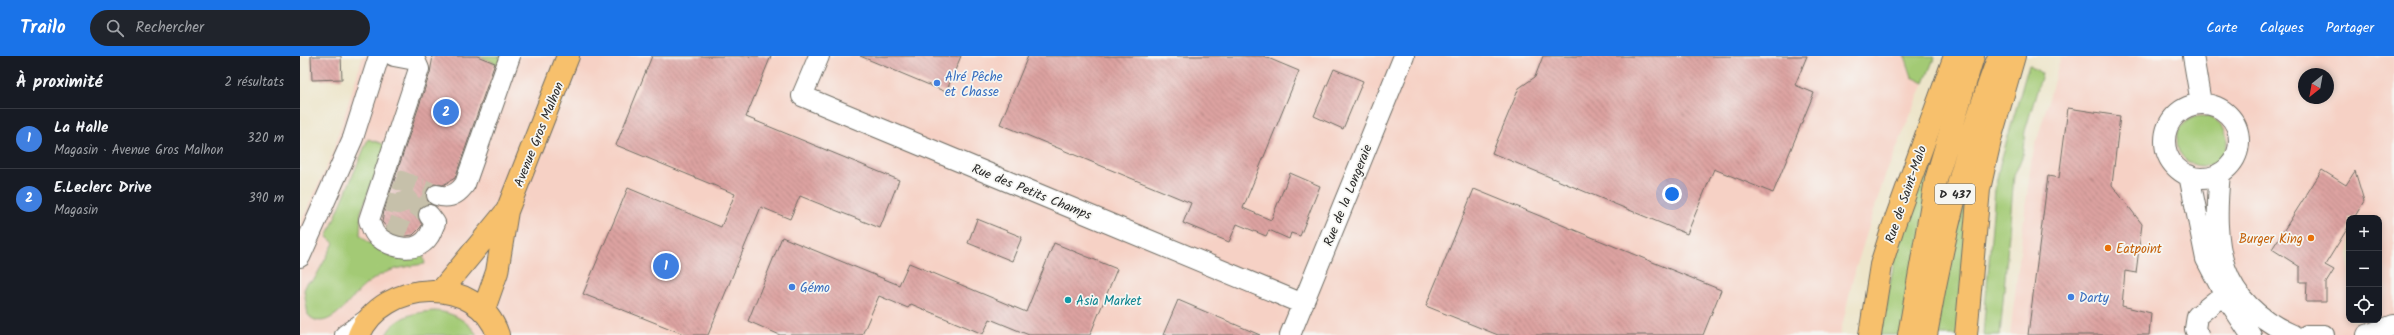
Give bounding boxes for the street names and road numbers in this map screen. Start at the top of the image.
street label: Avenue Gros Malhon [509,79,570,190]
street label: Rue de la Longeraie [1318,141,1378,250]
street label: Rue de Saint-Malo [1880,143,1933,246]
street label: Rue des Petits Champs [968,159,1095,226]
road number: D 437 [1935,184,1975,204]

